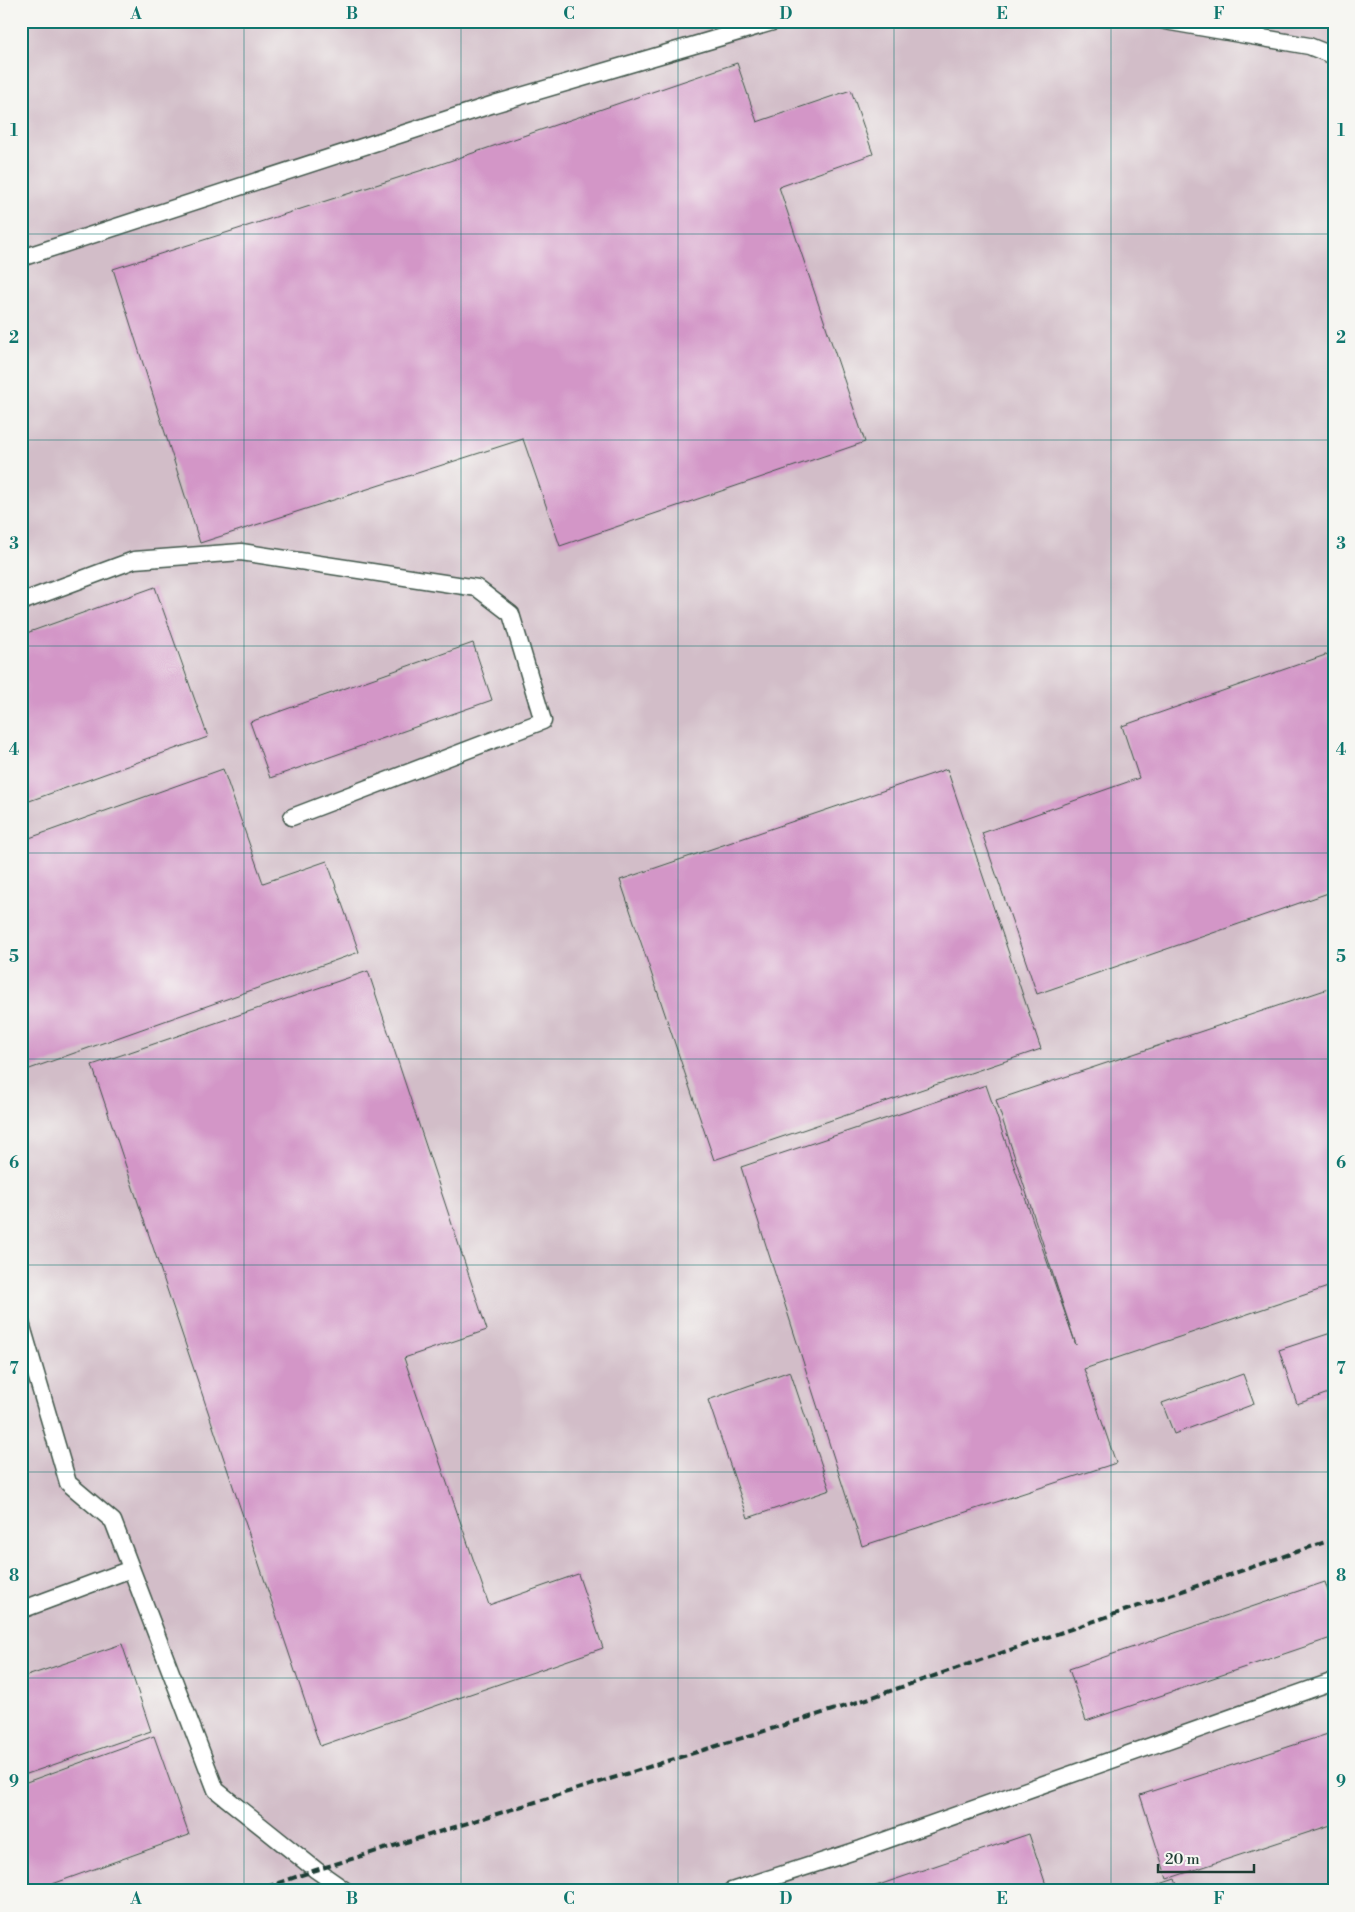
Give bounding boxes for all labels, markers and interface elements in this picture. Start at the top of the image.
text: A [129,4,142,24]
text: B [346,4,358,24]
text: C [563,4,575,24]
text: D [780,4,793,24]
text: E [996,4,1008,24]
text: F [1213,4,1225,24]
text: 1 [10,121,18,141]
text: 1 [1337,121,1345,141]
text: 2 [9,328,19,348]
text: 2 [1336,328,1346,348]
text: 3 [9,534,19,554]
text: 3 [1336,534,1346,554]
text: 4 [9,740,20,760]
text: 4 [1336,740,1347,760]
text: 5 [9,947,19,967]
text: 5 [1336,947,1346,967]
text: 6 [9,1153,19,1173]
text: 6 [1336,1153,1346,1173]
text: 7 [9,1359,19,1379]
text: 7 [1336,1359,1346,1379]
text: 8 [9,1566,19,1586]
text: 8 [1336,1566,1346,1586]
text: 9 [9,1772,19,1792]
text: 9 [1336,1772,1346,1792]
scale bar [1158,1842,1254,1874]
text: 20 m [1165,1850,1200,1869]
text: A [129,1889,142,1909]
text: B [346,1889,358,1909]
text: C [563,1889,575,1909]
text: D [780,1889,793,1909]
text: E [996,1889,1008,1909]
text: F [1213,1889,1225,1909]

